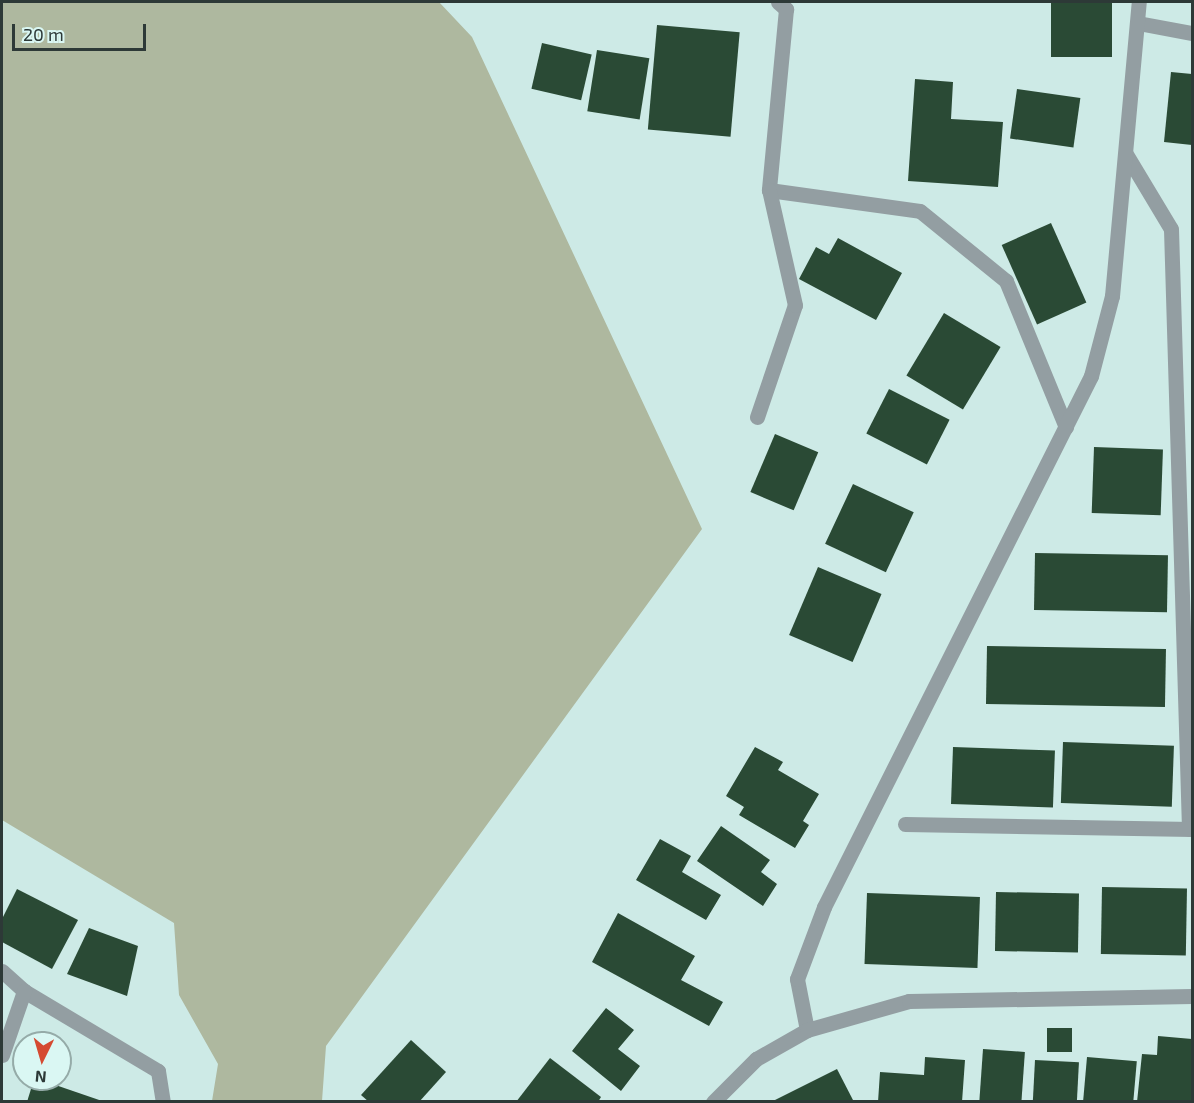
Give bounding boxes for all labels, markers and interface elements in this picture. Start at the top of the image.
scale bar [15,12,148,50]
text: 20 m [23,23,64,45]
north arrow [12,1031,72,1091]
text: N [34,1067,47,1087]

